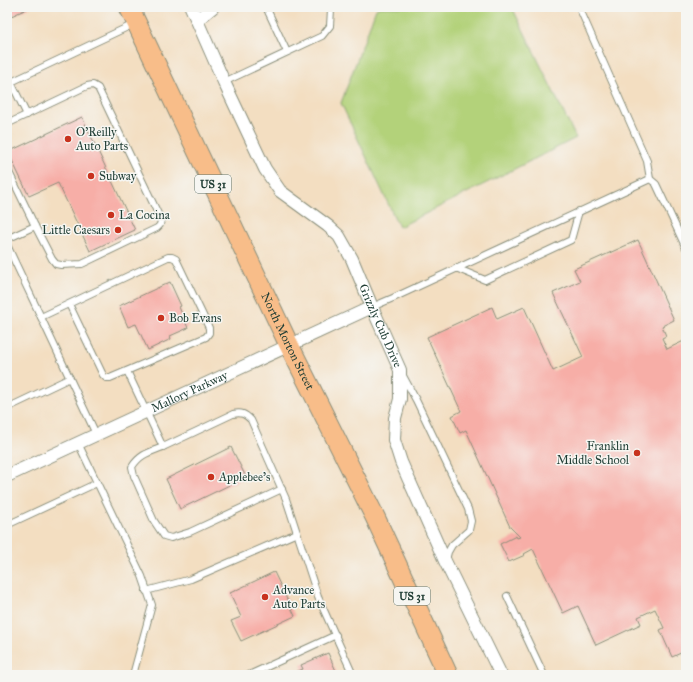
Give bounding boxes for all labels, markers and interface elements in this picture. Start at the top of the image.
place label: O'Reilly Auto Parts [75,125,128,153]
marker: O'Reilly Auto Parts [63,134,73,144]
place label: Subway [99,169,137,183]
marker: Subway [86,171,96,181]
road number: US 31 [195,175,231,193]
place label: La Cocina [119,208,171,222]
marker: La Cocina [106,210,116,220]
place label: Little Caesars [42,223,110,237]
marker: Little Caesars [113,225,123,235]
street label: Grizzly Cub Drive [356,282,405,370]
street label: North Morton Street [258,290,318,393]
place label: Bob Evans [169,311,222,325]
marker: Bob Evans [156,313,166,323]
street label: Mallory Parkway [149,368,230,415]
place label: Franklin Middle School [556,439,630,467]
marker: Franklin Middle School [632,448,642,458]
place label: Applebee's [218,470,270,484]
marker: Applebee's [206,472,216,482]
place label: Advance Auto Parts [272,583,325,611]
road number: US 31 [394,587,430,605]
marker: Advance Auto Parts [260,592,270,602]

